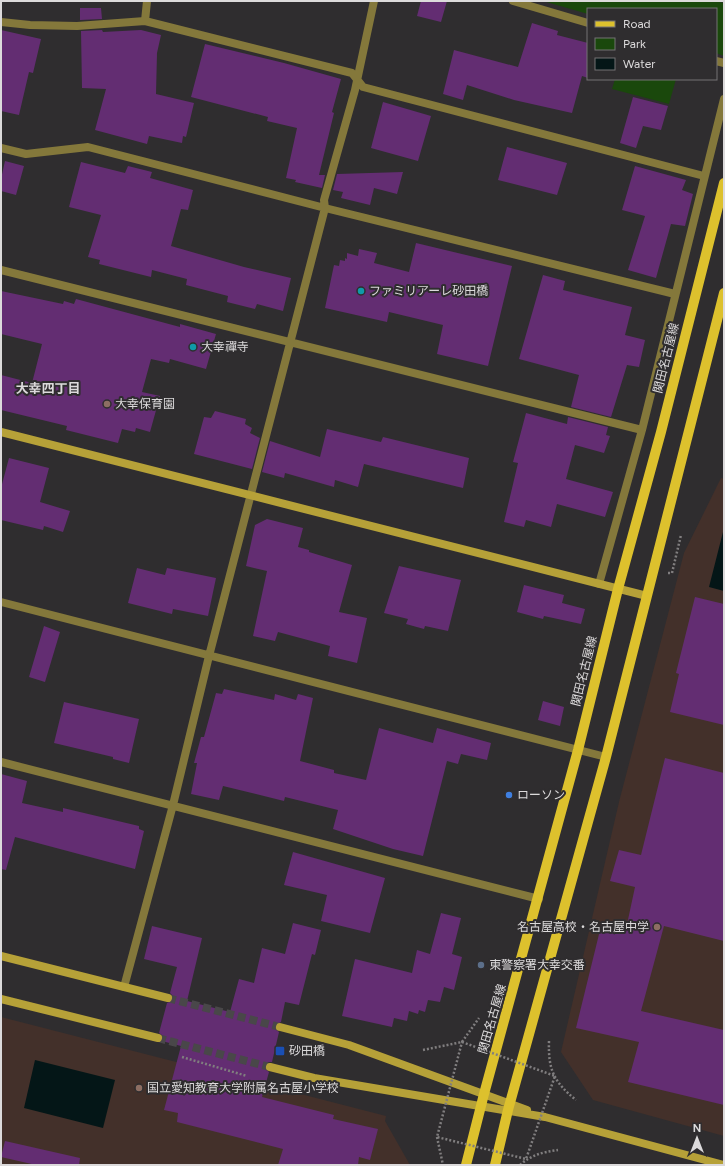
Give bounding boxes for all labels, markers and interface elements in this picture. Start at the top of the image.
legend [587,8,717,80]
text: Road [623,17,651,31]
text: Park [623,37,646,51]
text: Water [623,57,655,71]
place label: ファミリアーレ砂田橋 [369,284,488,298]
marker: ファミリアーレ砂田橋 [356,286,366,296]
street label: 関田名古屋線 [650,321,682,395]
place label: 大幸禪寺 [201,340,249,354]
marker: 大幸禪寺 [188,342,198,352]
district label: 大幸四丁目 [15,381,81,396]
place label: 大幸保育園 [115,397,175,411]
marker: 大幸保育園 [102,399,112,409]
street label: 関田名古屋線 [568,634,600,708]
place label: ローソン [517,788,565,802]
marker: ローソン [504,790,514,800]
place label: 名古屋高校・名古屋中学 [517,920,649,934]
marker: 名古屋高校・名古屋中学 [652,922,662,932]
place label: 東警察署大幸交番 [489,958,585,972]
marker: 東警察署大幸交番 [476,960,486,970]
street label: 関田名古屋線 [475,982,509,1056]
place label: 砂田橋 [289,1044,325,1058]
marker: 砂田橋 [274,1045,286,1057]
place label: 国立愛知教育大学附属名古屋小学校 [147,1081,339,1095]
marker: 国立愛知教育大学附属名古屋小学校 [134,1083,144,1093]
north arrow [677,1118,717,1158]
text: N [693,1122,701,1135]

